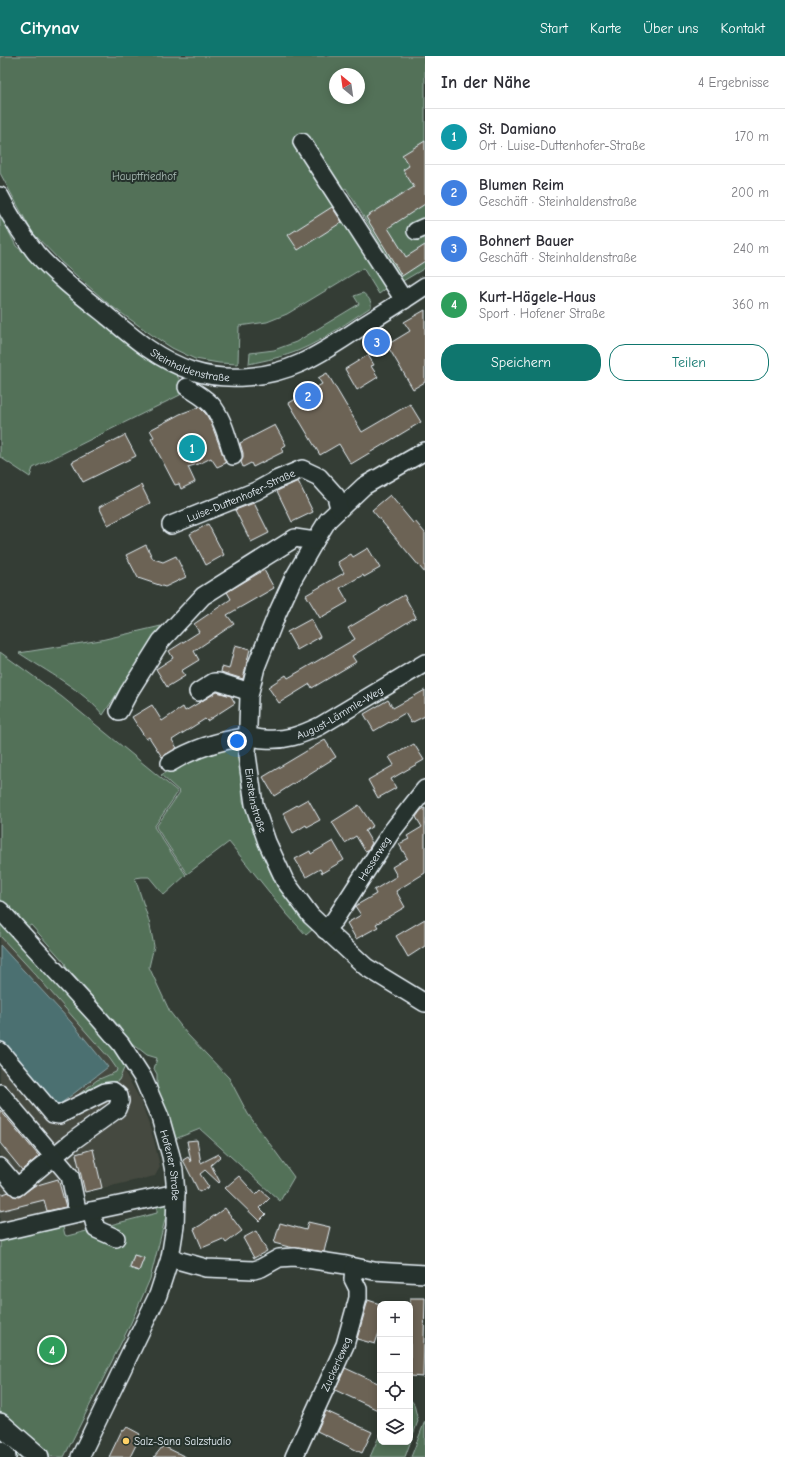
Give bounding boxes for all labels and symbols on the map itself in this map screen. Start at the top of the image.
north arrow [329,68,365,104]
park label: Hauptfriedhof [112,170,177,183]
pin: 3 [364,327,390,357]
street label: Steinhaldenstraße [148,346,230,384]
pin: 2 [295,381,321,411]
pin: 1 [179,433,205,463]
street label: Luise-Duttenhofer-Straße [185,466,297,525]
street label: August-Lämmle-Weg [295,683,385,742]
your location [227,731,247,751]
street label: Einsteinstraße [242,767,270,834]
street label: Hesserweg [355,834,393,883]
street label: Hofener Straße [157,1128,183,1201]
pin: 4 [39,1335,65,1365]
street label: Zuckerleweg [318,1336,353,1393]
place label: Salz-Sana Salzstudio [134,1435,231,1448]
marker: Salz-Sana Salzstudio [121,1436,131,1446]

